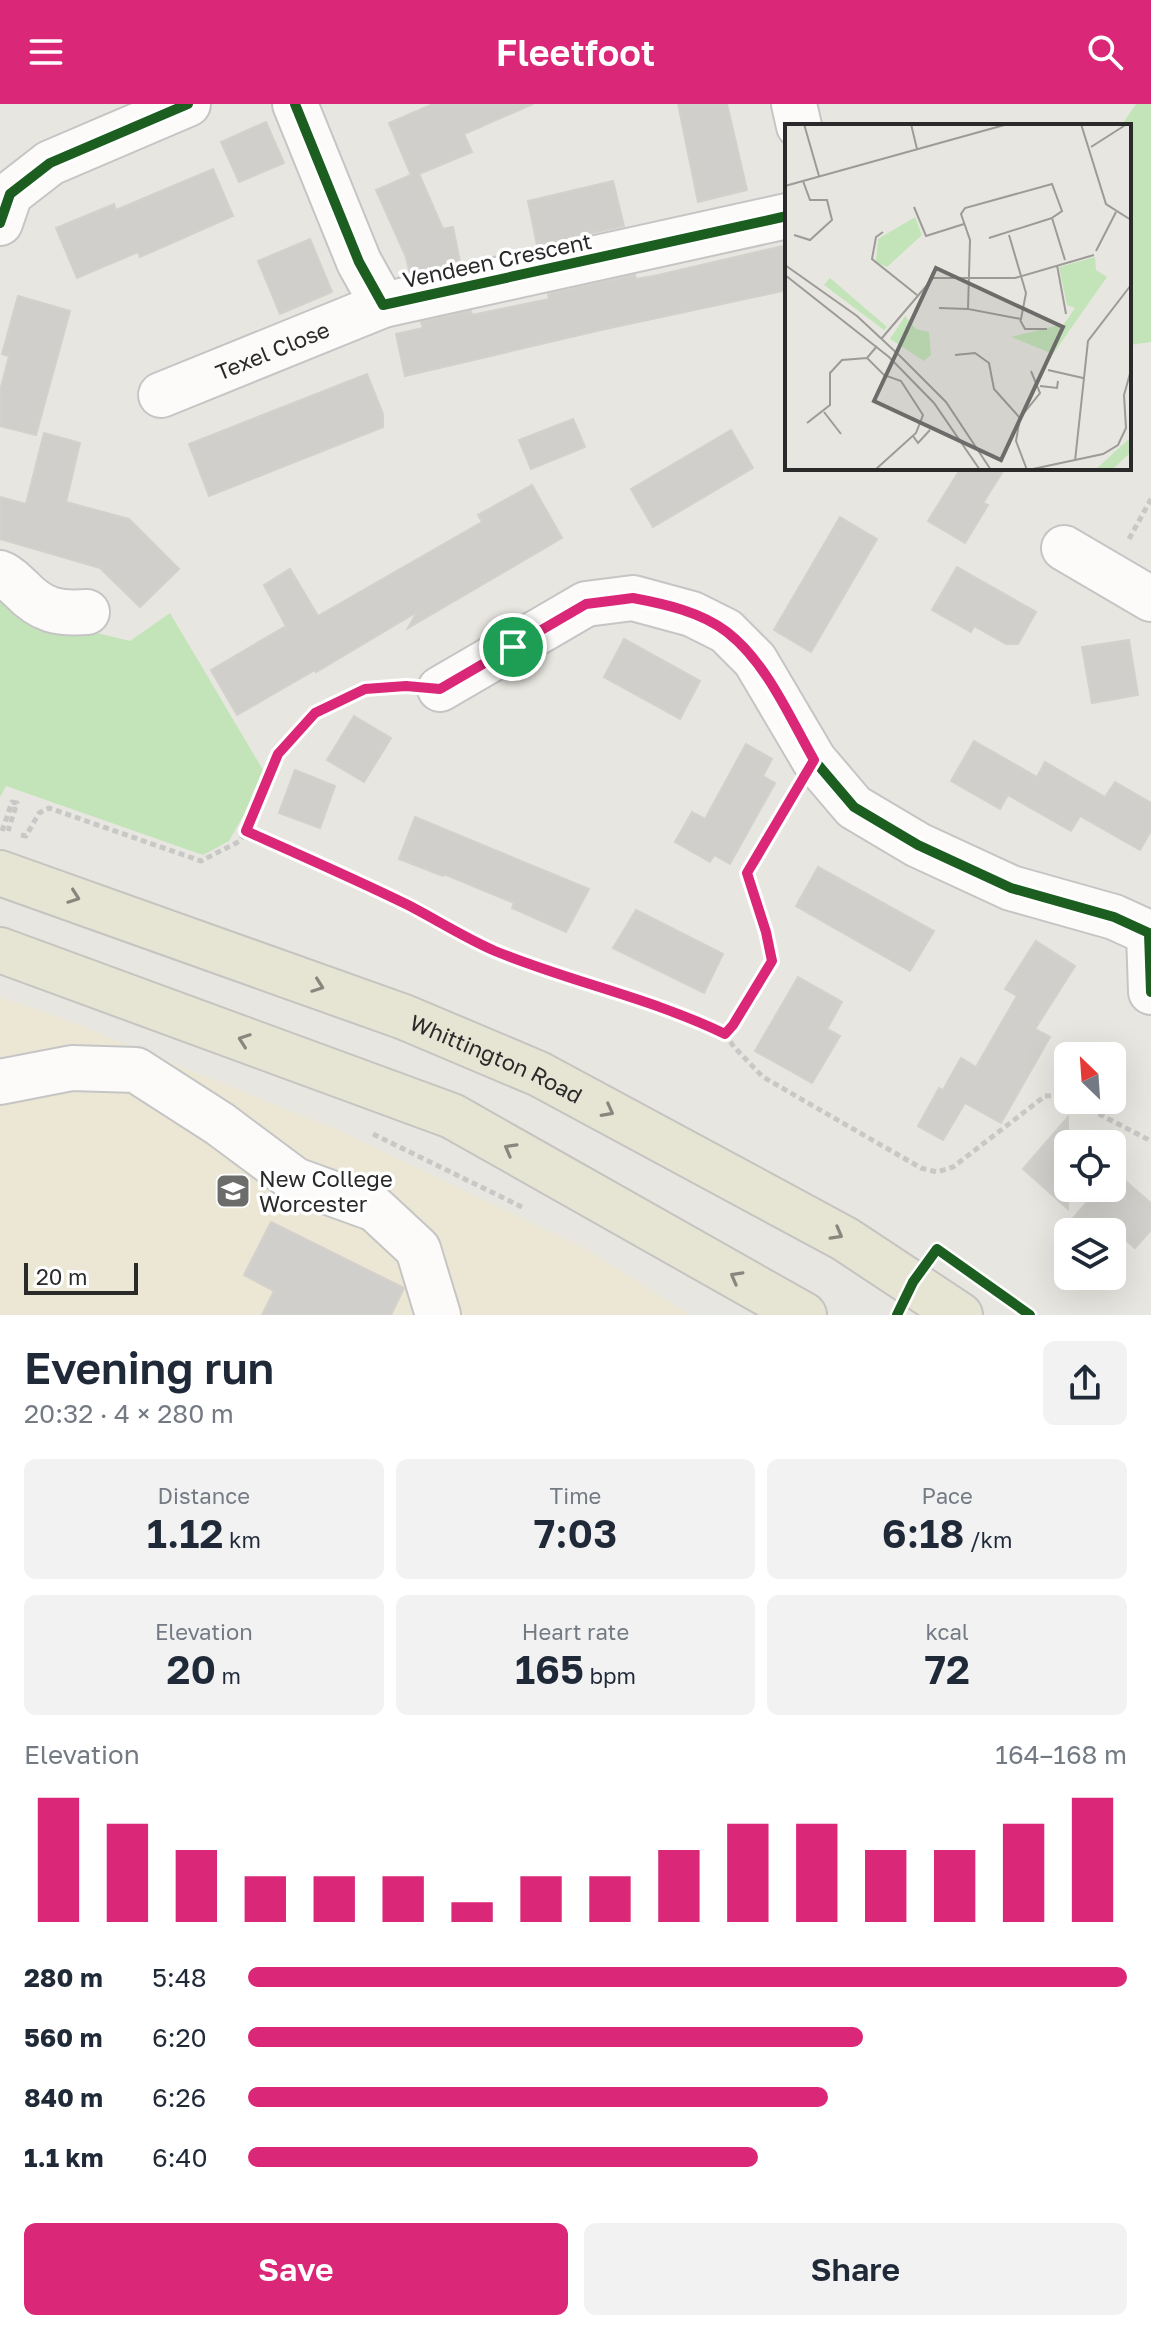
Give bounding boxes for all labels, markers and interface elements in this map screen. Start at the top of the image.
icon: menu [24,30,68,74]
icon: search [1083,30,1127,74]
text: Fleetfoot [496,31,655,74]
inset map [785,124,1131,470]
street label: Vendeen Crescent [400,227,594,293]
street label: Texel Close [211,315,333,385]
pin [479,613,547,681]
icon: arrive [491,625,535,669]
one-way arrow [66,888,80,904]
one-way arrow [310,976,324,993]
street label: Whittington Road [406,1008,587,1108]
one-way arrow [238,1033,252,1050]
north arrow [1054,1042,1126,1114]
map controls [1054,1042,1126,1290]
one-way arrow [600,1102,614,1117]
button: locate [1054,1130,1126,1202]
one-way arrow [504,1143,519,1159]
place label: New College Worcester [259,1165,393,1217]
school or university icon: New College Worcester [214,1172,252,1210]
button: layers [1054,1218,1126,1290]
one-way arrow [829,1225,843,1240]
scale bar [24,1259,138,1295]
text: 20 m [36,1263,87,1290]
one-way arrow [731,1271,745,1287]
text: Evening run [24,1341,274,1394]
button: share [1043,1341,1127,1425]
text: 20:32 · 4 × 280 m [24,1398,234,1429]
text: Distance [158,1482,250,1509]
text: Time [550,1482,601,1509]
text: Pace [921,1482,973,1509]
text: 1.12 [147,1509,223,1557]
text: 7:03 [534,1509,617,1557]
text: 6:18 [882,1509,965,1557]
text: km [223,1526,261,1553]
text: /km [965,1526,1012,1553]
text: Elevation [155,1618,253,1645]
text: Heart rate [522,1618,629,1645]
text: kcal [925,1618,969,1645]
text: 20 [167,1645,216,1693]
text: 165 [515,1645,584,1693]
text: 72 [924,1645,970,1693]
text: m [216,1662,241,1689]
text: bpm [584,1662,636,1689]
text: Elevation [24,1739,140,1770]
text: 164–168 m [995,1739,1127,1770]
text: 280 m [24,1962,103,1993]
text: 5:48 [152,1962,207,1993]
text: 560 m [24,2022,103,2053]
text: 6:20 [152,2022,207,2053]
text: 840 m [24,2082,103,2113]
text: 6:26 [152,2082,206,2113]
text: 1.1 km [24,2142,103,2173]
text: 6:40 [152,2142,208,2173]
button: Save [24,2223,568,2315]
button: Share [584,2223,1127,2315]

